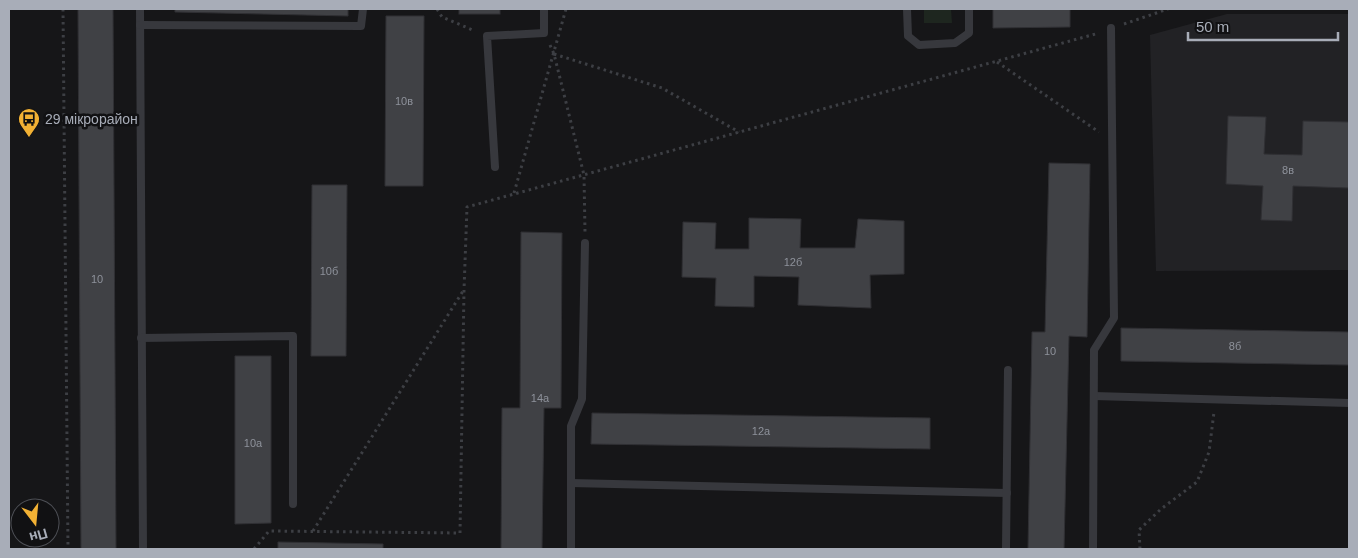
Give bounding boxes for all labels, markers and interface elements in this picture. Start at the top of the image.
scale bar [1188,10,1338,42]
text: 50 m [1196,18,1229,35]
house number: 10в [395,95,413,107]
bus stop icon: 29 мікрорайон [17,107,41,138]
place label: 29 мікрорайон [45,111,138,127]
house number: 8в [1282,164,1294,176]
house number: 12б [784,256,802,268]
house number: 10б [320,265,338,277]
house number: 10 [91,273,103,285]
house number: 8б [1229,340,1241,352]
house number: 10 [1044,345,1056,357]
house number: 14а [531,392,550,404]
house number: 12а [752,425,771,437]
house number: 10а [244,437,263,449]
north arrow [10,498,60,548]
text: Пн [27,525,50,546]

